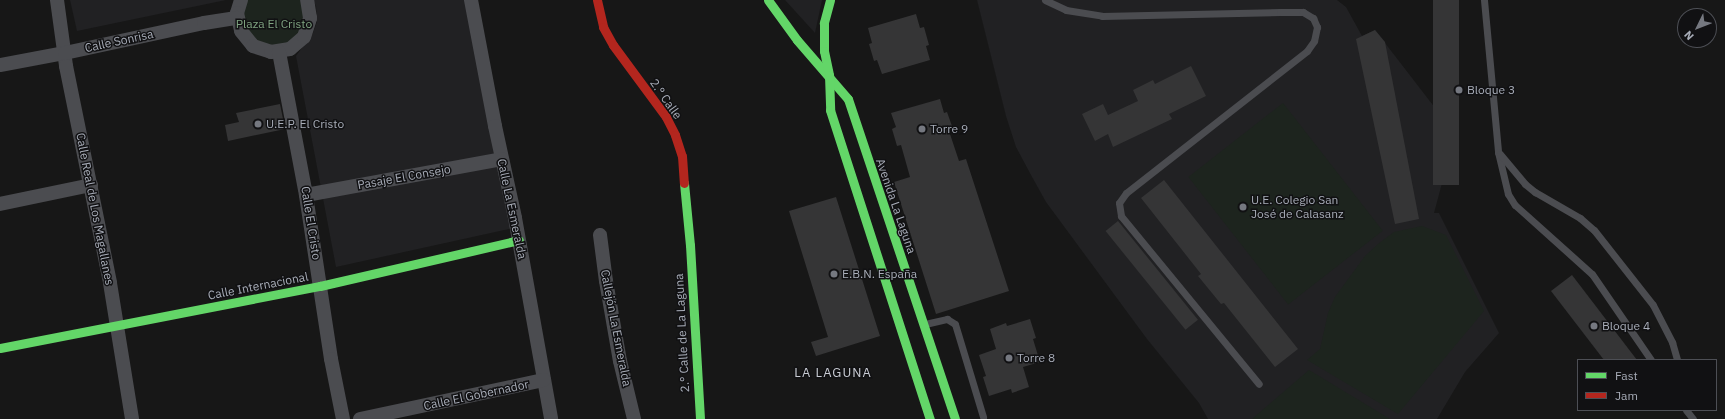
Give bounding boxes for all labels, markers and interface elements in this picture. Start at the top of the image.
north arrow [1677,8,1717,48]
park label: Plaza El Cristo [236,17,312,31]
street label: Calle Sonrisa [83,27,155,55]
text: N [1681,28,1697,43]
street label: 2.° Calle [647,76,685,122]
place label: Bloque 3 [1467,83,1515,97]
marker: Bloque 3 [1454,85,1464,95]
place label: U.E.P. El Cristo [266,117,344,131]
marker: U.E.P. El Cristo [253,119,263,129]
place label: Torre 9 [930,122,968,136]
marker: Torre 9 [917,124,927,134]
street label: Calle Real de Los Magallanes [73,132,117,286]
street label: Avenida La Laguna [873,156,919,256]
street label: Calle La Esmeralda [494,157,530,261]
street label: Pasaje El Consejo [356,162,452,192]
street label: Calle El Cristo [298,185,324,261]
place label: U.E. Colegio San José de Calasanz [1251,193,1344,221]
marker: U.E. Colegio San José de Calasanz [1238,202,1248,212]
place label: E.B.N. España [842,267,917,281]
street label: Callejón La Esmeralda [598,268,634,388]
street label: Calle Internacional [207,269,309,303]
marker: E.B.N. España [829,269,839,279]
street label: 2.° Calle de La Laguna [672,273,692,393]
place label: Bloque 4 [1602,319,1650,333]
marker: Bloque 4 [1589,321,1599,331]
place label: Torre 8 [1017,351,1055,365]
marker: Torre 8 [1004,353,1014,363]
legend [1577,359,1717,411]
district label: LA LAGUNA [794,365,872,381]
text: Fast [1615,368,1638,383]
street label: Calle El Gobernador [422,377,530,413]
text: Jam [1615,388,1638,403]

